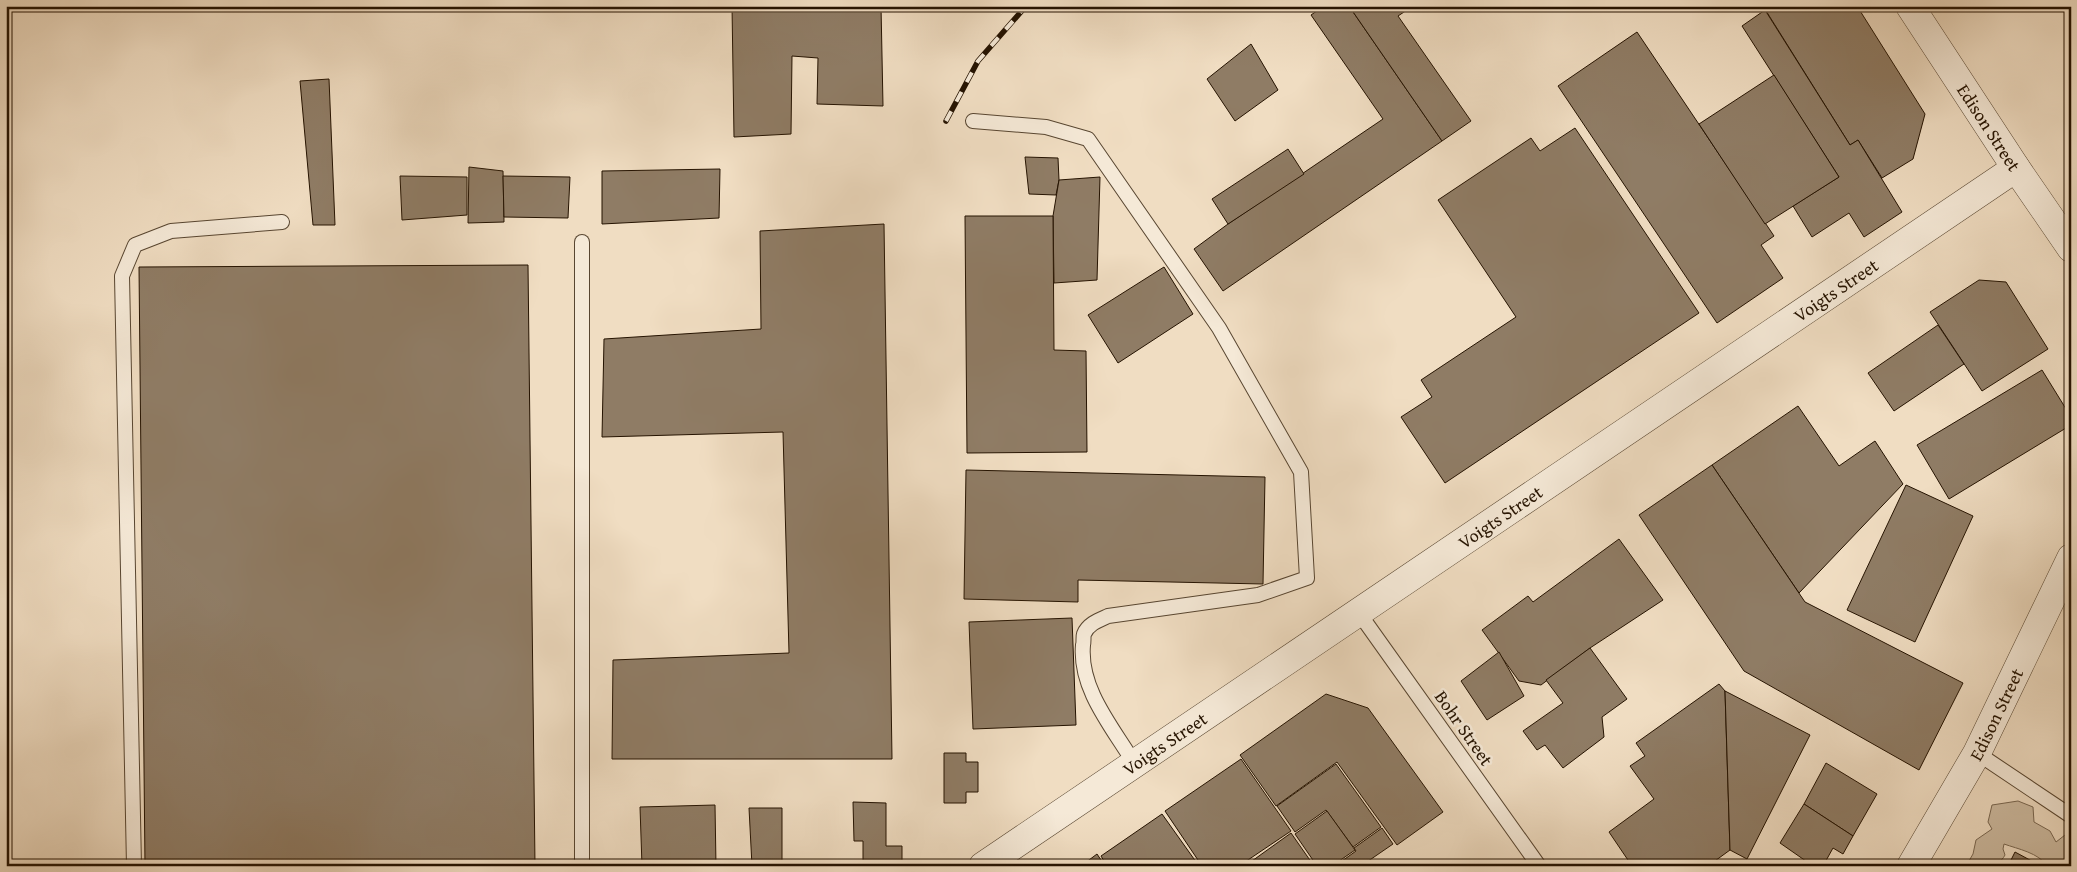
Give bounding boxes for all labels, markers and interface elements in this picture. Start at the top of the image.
street label: Edison Street [1951,78,2028,177]
street label: Voigts Street [1788,251,1884,328]
street label: Voigts Street [1452,478,1548,555]
street label: Edison Street [1962,663,2030,766]
street label: Bohr Street [1428,685,1500,772]
street label: Voigts Street [1117,705,1213,782]

